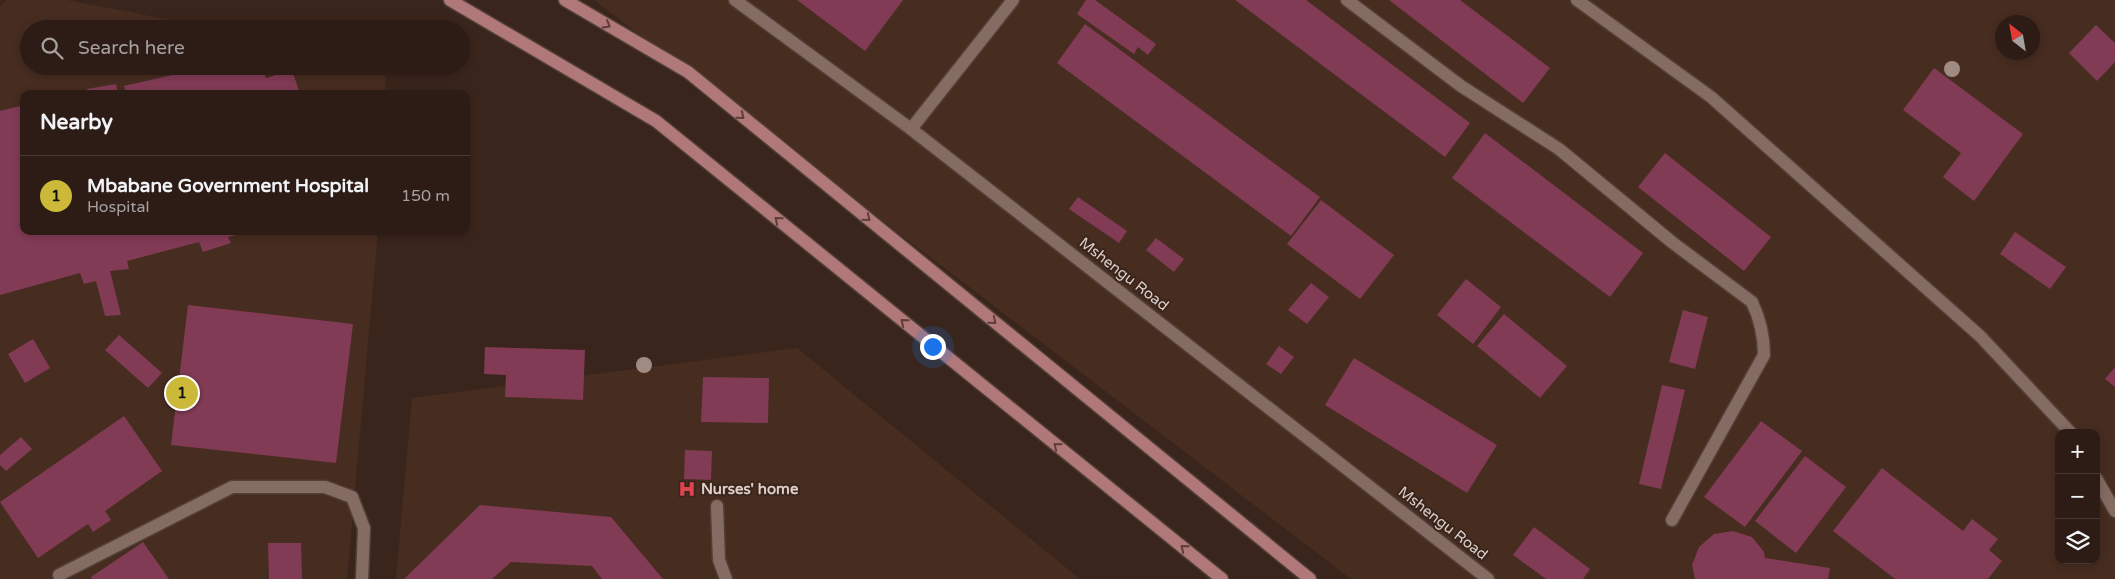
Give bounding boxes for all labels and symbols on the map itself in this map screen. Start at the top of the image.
north arrow [1995,15,2040,60]
one-way arrow [602,18,611,28]
one-way arrow [736,110,745,119]
one-way arrow [862,213,871,222]
one-way arrow [774,216,783,225]
street label: Mshengu Road [1076,234,1172,314]
one-way arrow [988,315,997,324]
one-way arrow [901,319,910,327]
your location [920,334,946,360]
pin: 1 [166,374,198,412]
one-way arrow [1054,443,1063,452]
hospital icon: Nurses' home [677,479,697,499]
place label: Nurses' home [701,480,799,498]
street label: Mshengu Road [1395,483,1491,563]
one-way arrow [1180,545,1189,554]

